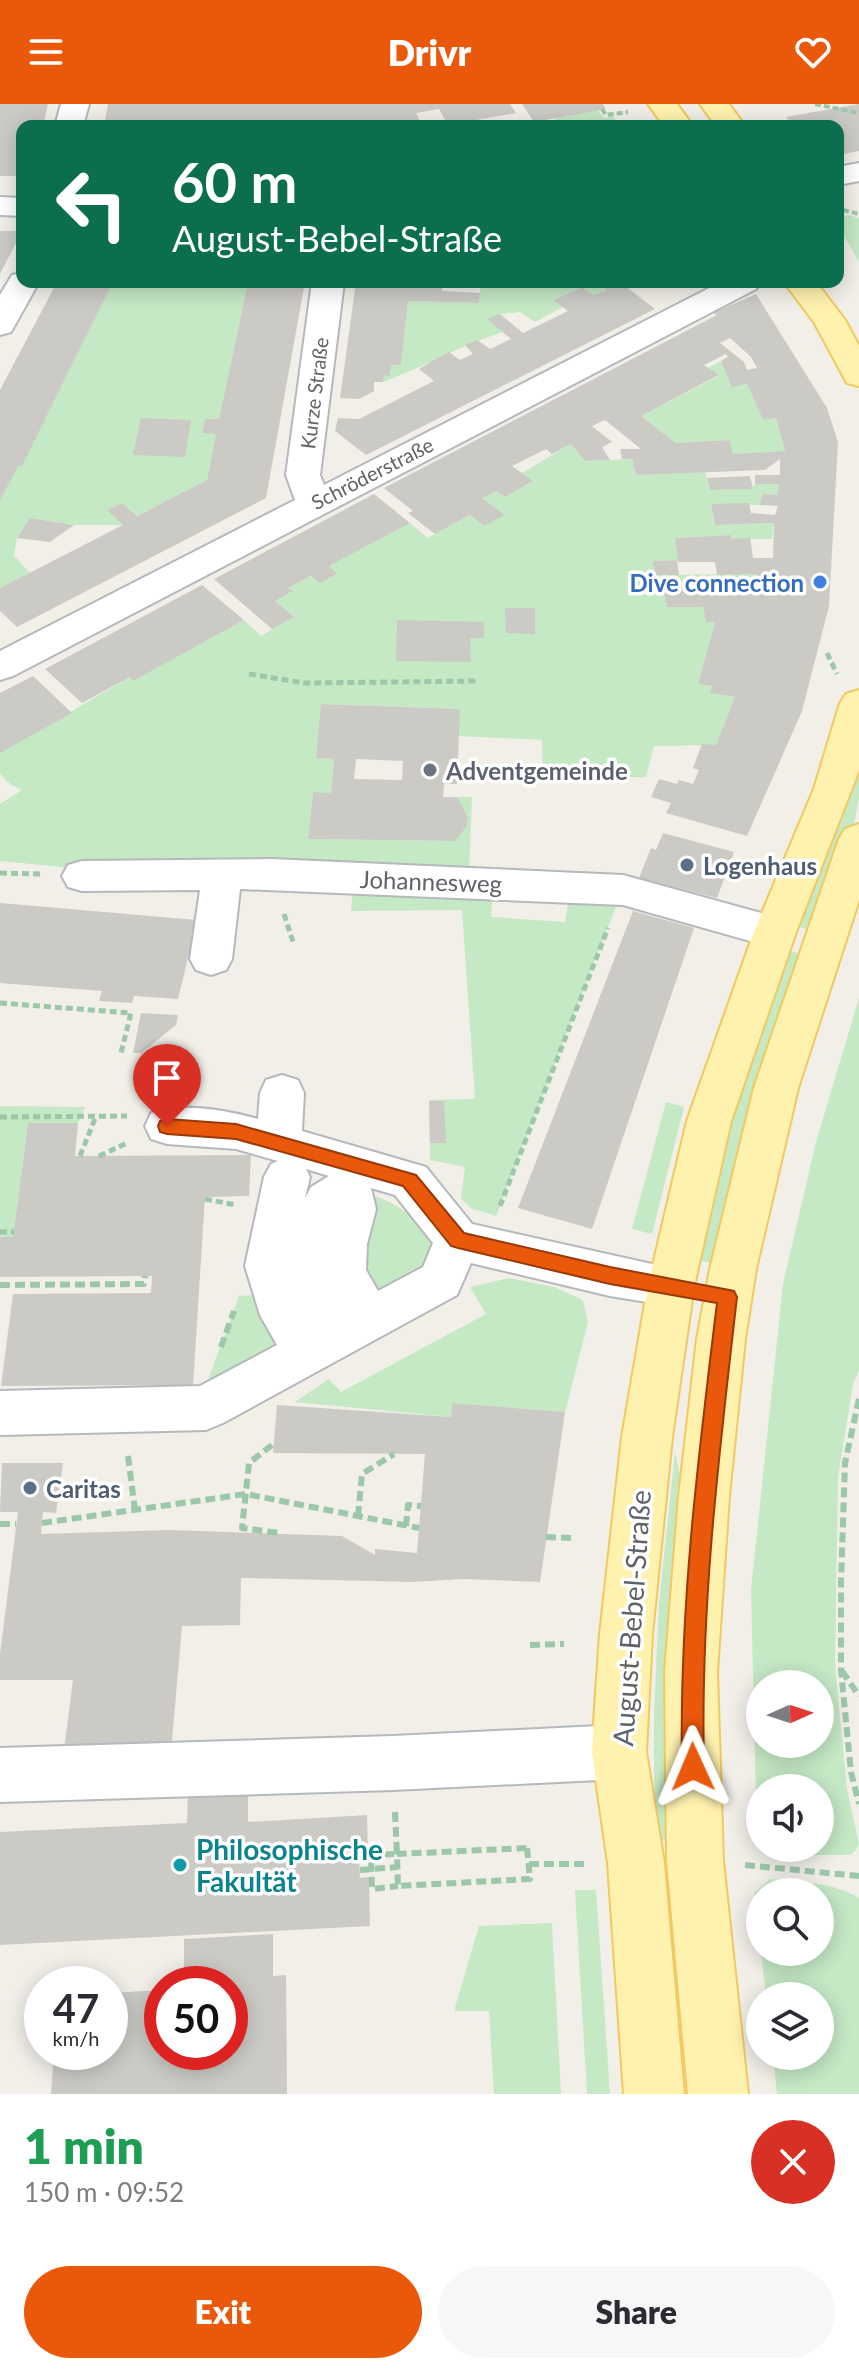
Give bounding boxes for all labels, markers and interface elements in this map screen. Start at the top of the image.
icon: menu [24,30,68,74]
text: Drivr [388,30,471,74]
icon: heart [791,30,835,74]
text: 60 m [172,148,297,215]
icon: left [40,152,144,256]
text: August-Bebel-Straße [172,216,502,260]
street label: Kurze Straße [295,336,333,450]
street label: Schröderstraße [307,432,437,514]
place label: Dive connection [630,568,804,597]
marker: Dive connection [811,573,829,591]
place label: Adventgemeinde [445,756,628,785]
marker: Adventgemeinde [421,761,439,779]
place label: Logenhaus [703,851,817,880]
marker: Logenhaus [678,856,696,874]
street label: Johannesweg [359,864,503,898]
pin [133,1044,201,1126]
icon: arrive [145,1056,189,1100]
place label: Caritas [46,1474,121,1503]
marker: Caritas [21,1479,39,1497]
street label: August-Bebel-Straße [605,1489,657,1747]
north arrow [746,1670,834,1758]
map controls [746,1670,834,2070]
position arrow [651,1725,735,1809]
button: sound [746,1774,834,1862]
place label: Philosophische Fakultät [196,1832,383,1898]
marker: Philosophische Fakultät [171,1856,189,1874]
button: search [746,1878,834,1966]
speed limit sign: 50 [144,1966,248,2070]
button: layers [746,1982,834,2070]
text: 47 [53,1984,99,2032]
text: km/h [53,2026,99,2050]
text: 1 min [24,2117,144,2174]
button: close [751,2120,835,2204]
text: 150 m · 09:52 [24,2176,184,2208]
button: Exit [24,2266,422,2358]
button: Share [438,2266,835,2358]

